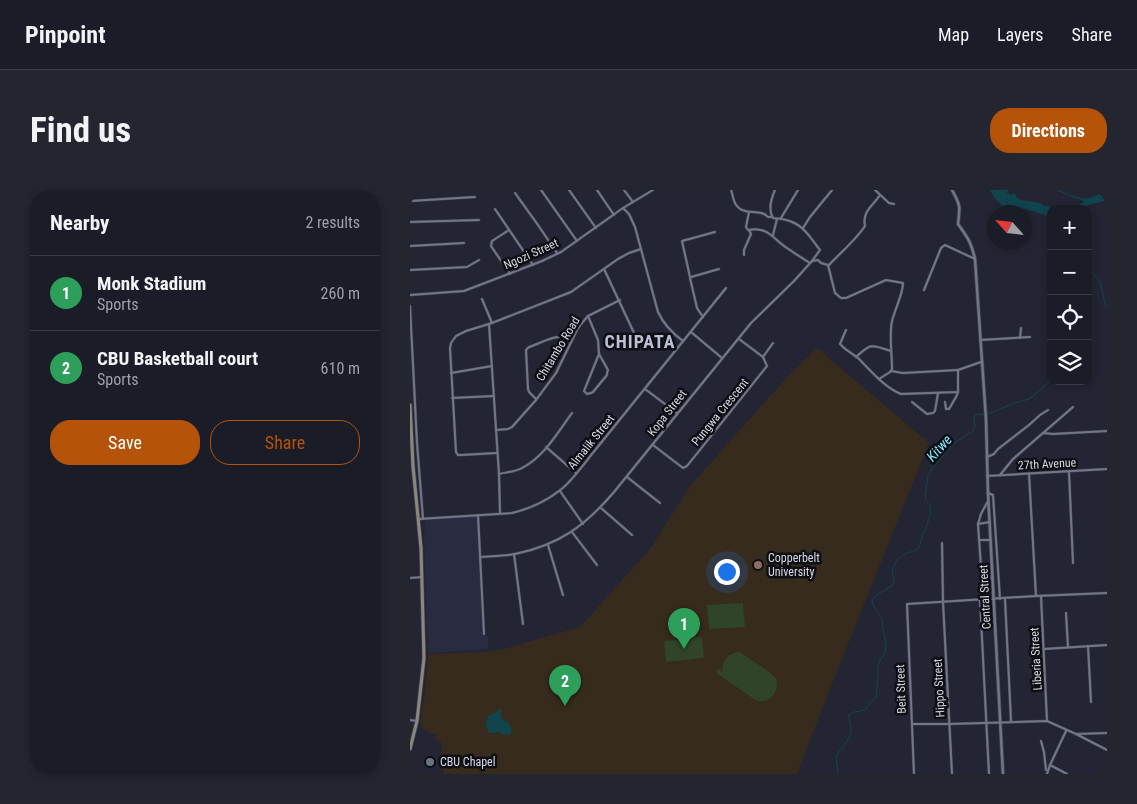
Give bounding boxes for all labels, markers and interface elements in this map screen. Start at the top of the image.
text: Pinpoint [25,21,106,49]
text: Map [938,24,969,45]
text: Layers [997,24,1044,45]
text: Share [1072,24,1112,45]
button: Directions [990,108,1107,153]
text: Find us [30,110,131,151]
north arrow [987,205,1032,250]
map controls [1047,205,1092,385]
button: + [1047,205,1092,250]
text: Nearby [50,211,109,235]
text: 2 results [305,213,360,232]
street label: Ngozi Street [502,236,561,272]
button: − [1047,250,1092,295]
text: Monk Stadium [97,272,206,295]
text: 1 [62,284,70,303]
text: 260 m [321,284,360,303]
text: Sports [97,295,139,314]
button: locate [1047,295,1092,340]
street label: Chitambo Road [533,314,583,384]
district label: CHIPATA [605,331,676,352]
button: layers [1047,340,1092,385]
text: CBU Basketball court [97,347,258,370]
text: 2 [62,359,70,378]
text: 610 m [321,359,360,378]
text: Sports [97,370,139,389]
street label: Pungwa Crescent [689,375,752,448]
street label: Kopa Street [645,387,690,439]
street label: Almalik Street [565,412,618,472]
button: Save [50,420,200,465]
button: Share [210,420,360,465]
water label: Kitwe [923,432,955,464]
street label: 27th Avenue [1017,455,1077,473]
place label: Copperbelt University [768,551,820,579]
your location [714,559,740,585]
marker: Copperbelt University [752,559,764,571]
street label: Central Street [976,564,994,630]
pin: 1 [668,608,700,649]
street label: Liberia Street [1027,627,1045,691]
street label: Hippo Street [930,658,948,718]
street label: Beit Street [893,664,909,714]
pin: 2 [549,665,581,706]
place label: CBU Chapel [440,755,496,769]
marker: CBU Chapel [424,756,436,768]

